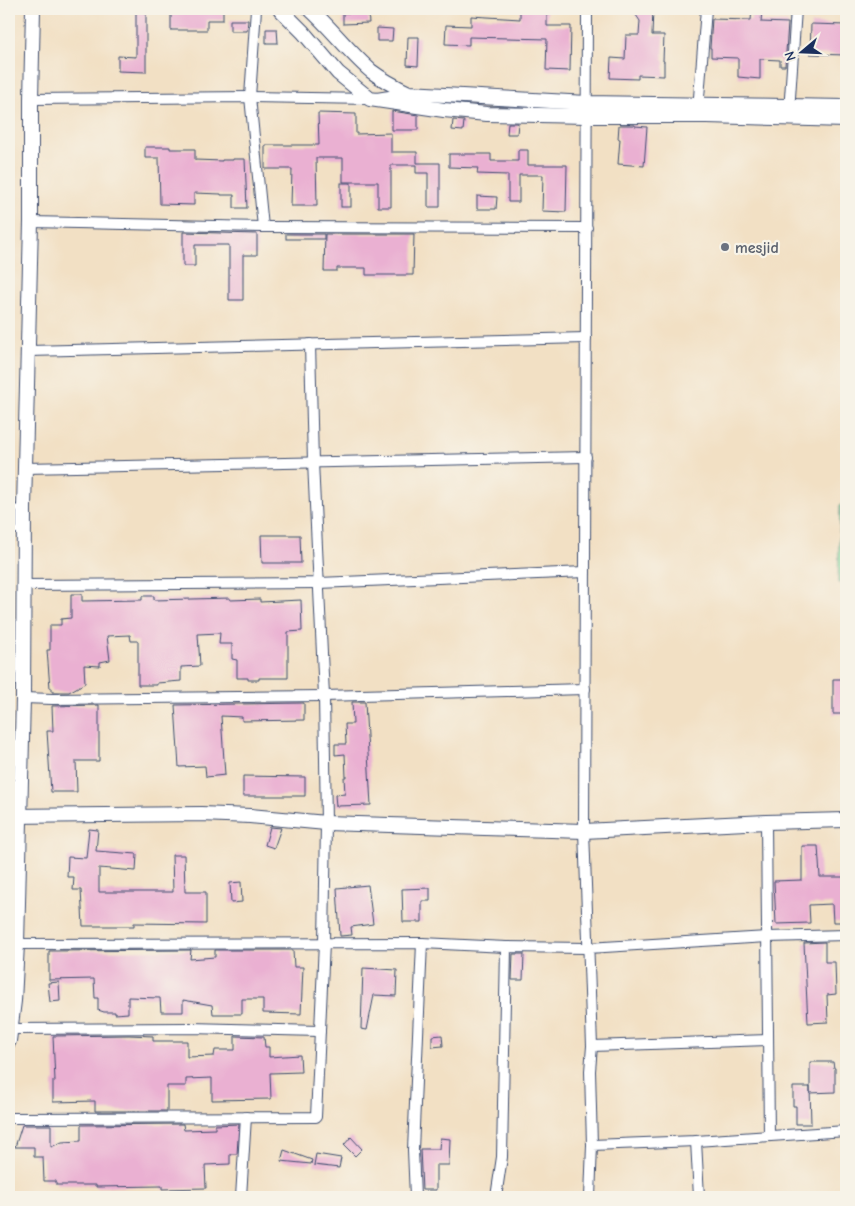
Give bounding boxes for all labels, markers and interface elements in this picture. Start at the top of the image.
north arrow [778,28,828,78]
text: N [781,49,800,63]
place label: mesjid [735,239,779,257]
marker: mesjid [719,241,731,253]

